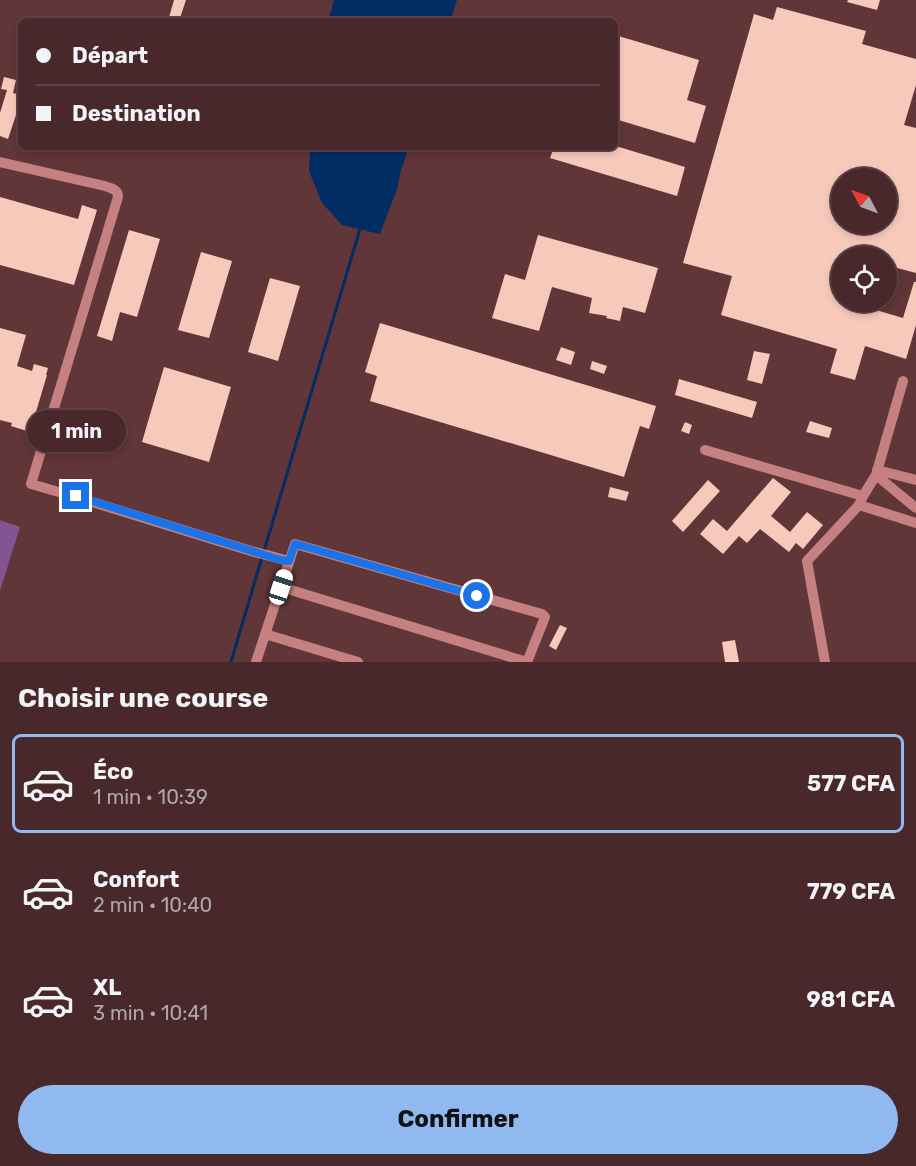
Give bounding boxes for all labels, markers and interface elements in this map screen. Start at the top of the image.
text: Départ [72,42,148,69]
text: Destination [72,100,201,127]
north arrow [831,168,897,234]
map controls [831,168,897,312]
button: locate [831,246,897,312]
callout: 1 min [26,409,125,451]
text: 1 min [51,419,102,443]
route end [62,482,89,509]
car [267,567,295,607]
route start [463,582,490,609]
text: Choisir une course [18,682,268,714]
icon: car [21,757,75,811]
text: Éco [93,758,133,785]
text: 577 CFA [807,770,895,797]
text: 1 min · 10:39 [93,785,208,809]
icon: car [21,865,75,919]
text: Confort [93,866,179,893]
text: 779 CFA [807,878,895,905]
text: 2 min · 10:40 [93,893,212,917]
icon: car [21,973,75,1027]
text: XL [93,974,121,1001]
text: 981 CFA [806,986,895,1013]
text: 3 min · 10:41 [93,1001,208,1025]
button: Confirmer [18,1085,898,1154]

